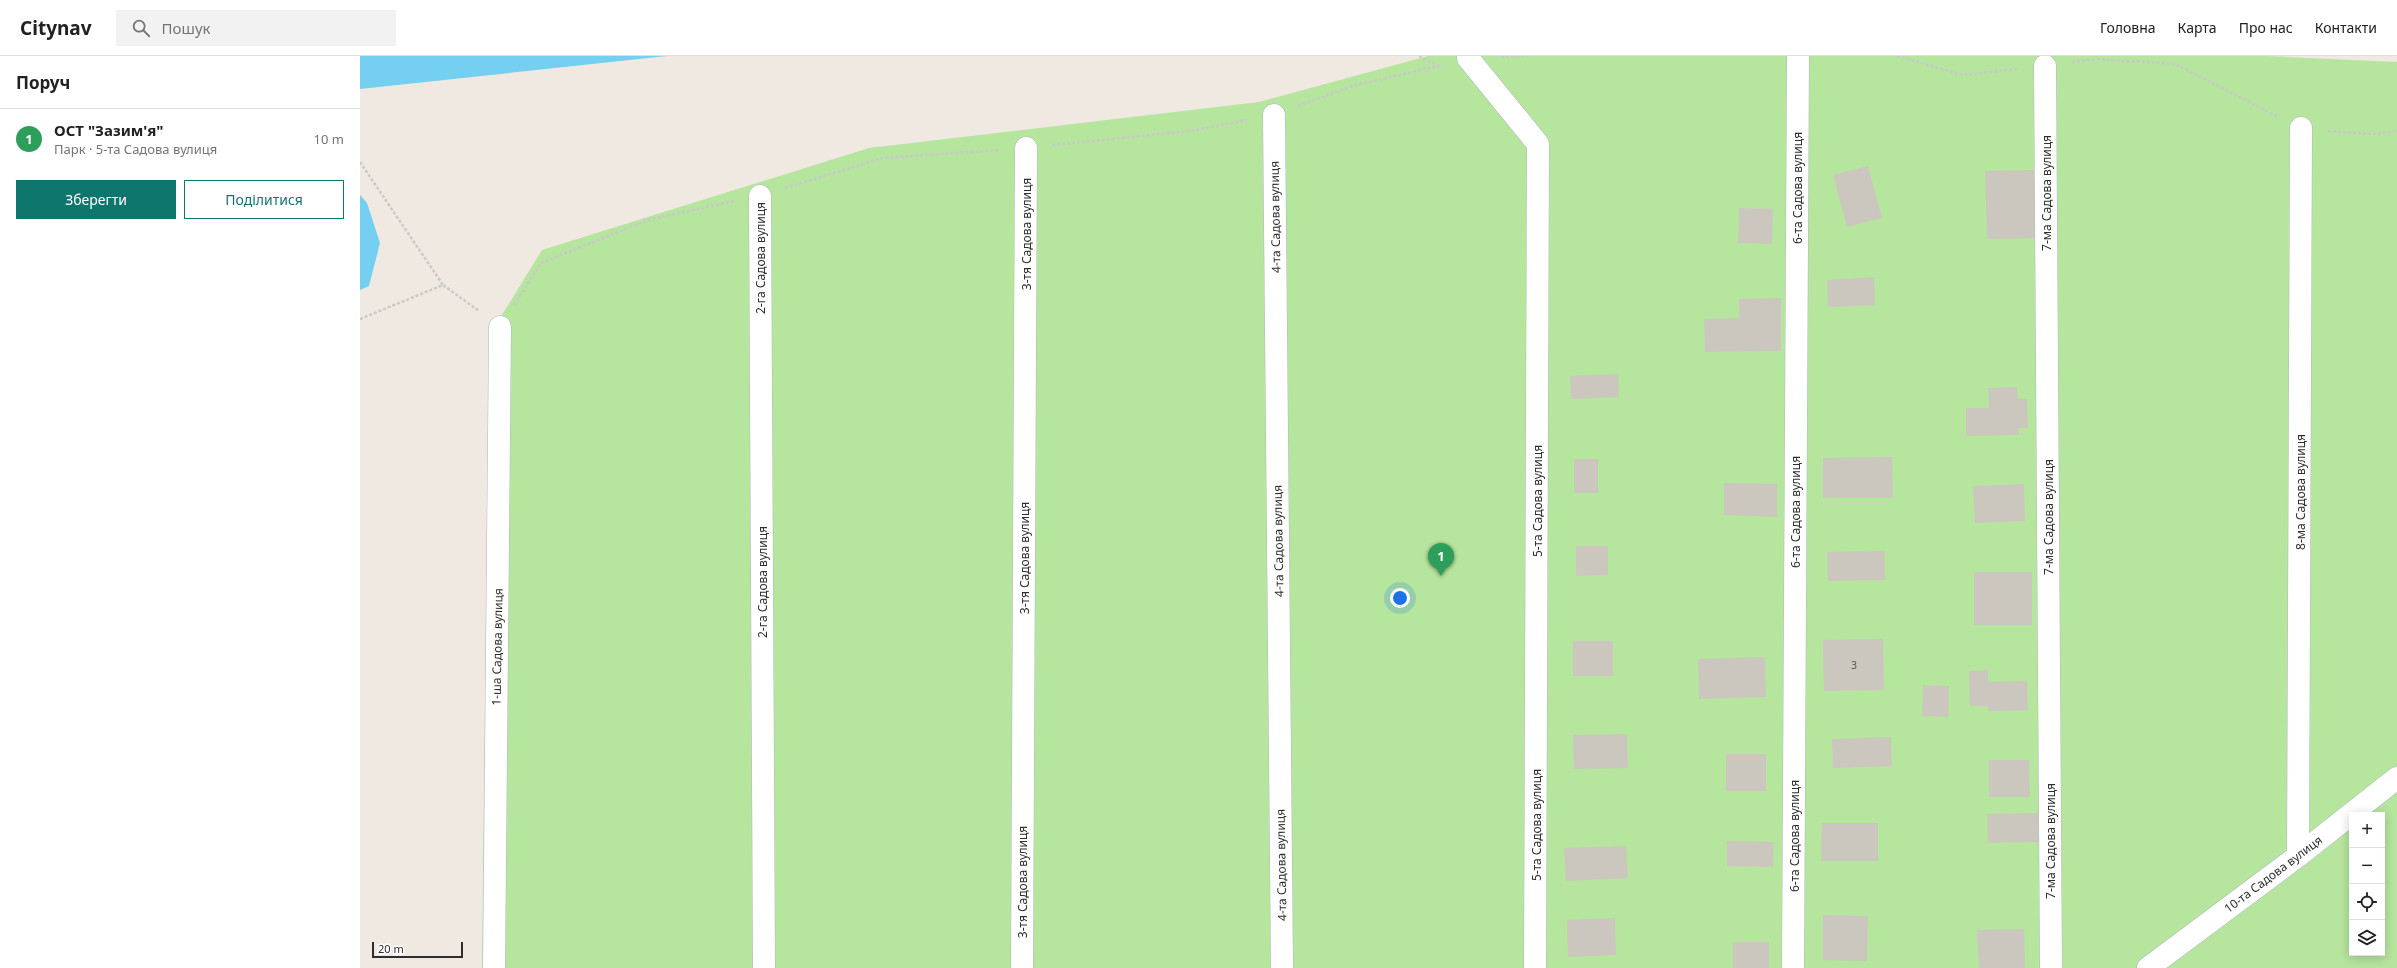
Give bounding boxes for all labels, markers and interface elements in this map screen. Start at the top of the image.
search box [116,10,396,46]
text: Citynav [20,15,92,41]
icon: search [130,17,152,39]
text: Пошук [162,18,210,38]
text: Головна [2100,18,2156,37]
text: Карта [2178,18,2217,37]
text: Про нас [2239,18,2293,37]
text: Контакти [2315,18,2377,37]
text: Поруч [16,71,70,94]
text: ОСТ "Зазим'я" [54,120,164,140]
text: 1 [25,130,33,148]
text: 10 m [314,130,344,148]
street label: 6-та Садова вулиця [1789,132,1806,244]
street label: 7-ма Садова вулиця [2038,135,2055,251]
text: Парк · 5-та Садова вулиця [54,140,217,158]
street label: 4-та Садова вулиця [1266,161,1284,273]
street label: 3-тя Садова вулиця [1018,178,1035,290]
button: Зберегти [16,180,176,219]
button: Поділитися [184,180,344,219]
street label: 2-га Садова вулиця [752,202,769,314]
street label: 8-ма Садова вулиця [2292,434,2309,550]
street label: 5-та Садова вулиця [1529,445,1546,557]
street label: 6-та Садова вулиця [1787,456,1804,568]
street label: 7-ма Садова вулиця [2040,459,2057,575]
street label: 4-та Садова вулиця [1269,485,1287,597]
street label: 3-тя Садова вулиця [1016,502,1033,614]
street label: 2-га Садова вулиця [754,526,771,638]
pin: 1 [1428,543,1454,576]
street label: 1-ша Садова вулиця [487,588,507,706]
your location [1390,588,1410,608]
house number: 3 [1851,658,1857,672]
street label: 5-та Садова вулиця [1528,769,1545,881]
street label: 6-та Садова вулиця [1786,780,1803,892]
street label: 7-ма Садова вулиця [2042,783,2059,899]
street label: 4-та Садова вулиця [1272,809,1290,921]
map controls [2349,812,2385,956]
button: + [2349,812,2385,848]
street label: 3-тя Садова вулиця [1014,826,1031,938]
street label: 10-та Садова вулиця [2220,831,2326,917]
button: − [2349,848,2385,884]
button: locate [2349,884,2385,920]
button: layers [2349,920,2385,956]
scale bar [372,940,463,959]
text: 20 m [378,941,404,956]

